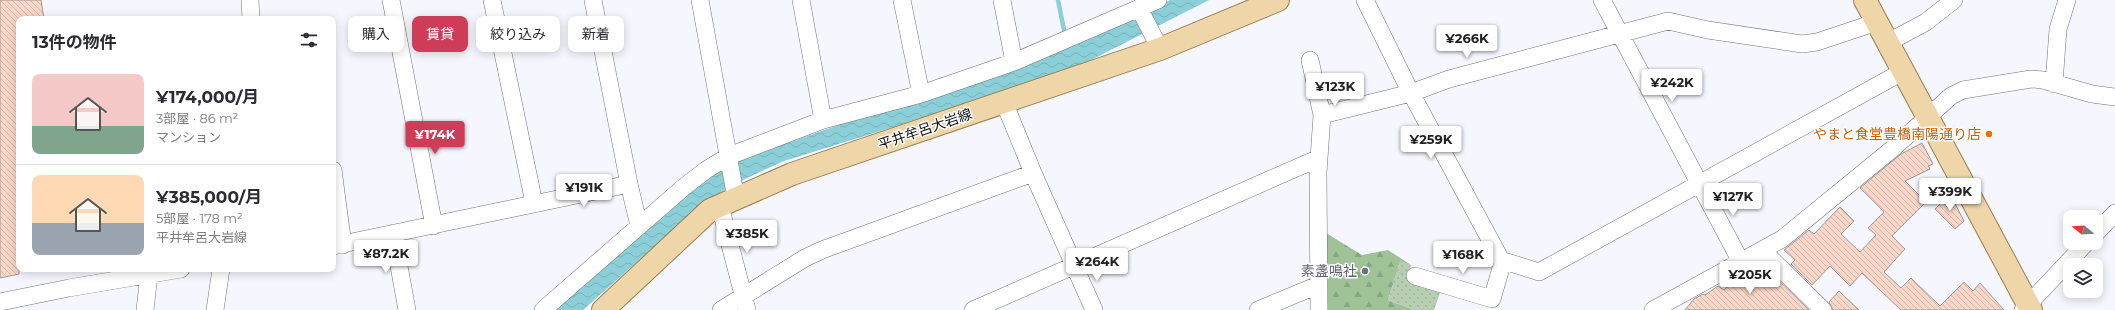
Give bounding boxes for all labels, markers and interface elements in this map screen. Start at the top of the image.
chip: 購入 [348,16,404,52]
chip: 賃貸 [412,16,468,52]
chip: 絞り込み [476,16,560,52]
chip: 新着 [568,16,624,52]
pin: ¥266K [1439,25,1495,59]
icon: filters [298,29,320,51]
text: ¥266K [1445,30,1489,46]
text: 13件の物件 [32,32,117,52]
pin: ¥242K [1644,69,1700,103]
pin: ¥123K [1307,73,1363,107]
text: ¥242K [1650,74,1694,90]
text: ¥123K [1315,78,1355,94]
text: ¥174,000/月 [156,87,259,107]
icon: home [64,90,112,138]
street label: 平井牟呂大岩線 [876,105,974,153]
text: 3部屋 · 86 m² [156,110,238,126]
pin: ¥174K [407,121,463,155]
place label: やまと食堂豊橋南陽通り店 [1813,125,1981,143]
text: ¥174K [415,126,455,142]
pin: ¥259K [1403,126,1459,160]
text: マンション [156,129,221,145]
marker: やまと食堂豊橋南陽通り店 [1984,129,1994,139]
text: ¥259K [1410,131,1452,147]
pin: ¥191K [556,174,612,208]
pin: ¥399K [1922,178,1978,212]
text: ¥191K [565,179,603,195]
pin: ¥127K [1705,183,1761,217]
text: ¥399K [1928,183,1972,199]
text: ¥385,000/月 [156,187,262,207]
text: ¥127K [1713,188,1753,204]
icon: home [64,191,112,239]
text: 5部屋 · 178 m² [156,210,243,226]
north arrow [2063,210,2103,250]
map controls [2063,210,2103,298]
pin: ¥385K [719,220,775,254]
text: ¥385K [725,225,769,241]
text: 平井牟呂大岩線 [156,229,247,245]
pin: ¥87.2K [353,240,419,274]
pin: ¥168K [1435,241,1491,275]
text: ¥87.2K [363,245,409,261]
text: ¥168K [1442,246,1484,262]
pin: ¥264K [1069,248,1125,282]
text: ¥264K [1075,253,1119,269]
button: layers [2063,258,2103,298]
pin: ¥205K [1722,261,1778,295]
place label: 素盞鳴社 [1301,262,1357,280]
marker: 素盞鳴社 [1360,266,1370,276]
text: ¥205K [1728,266,1772,282]

